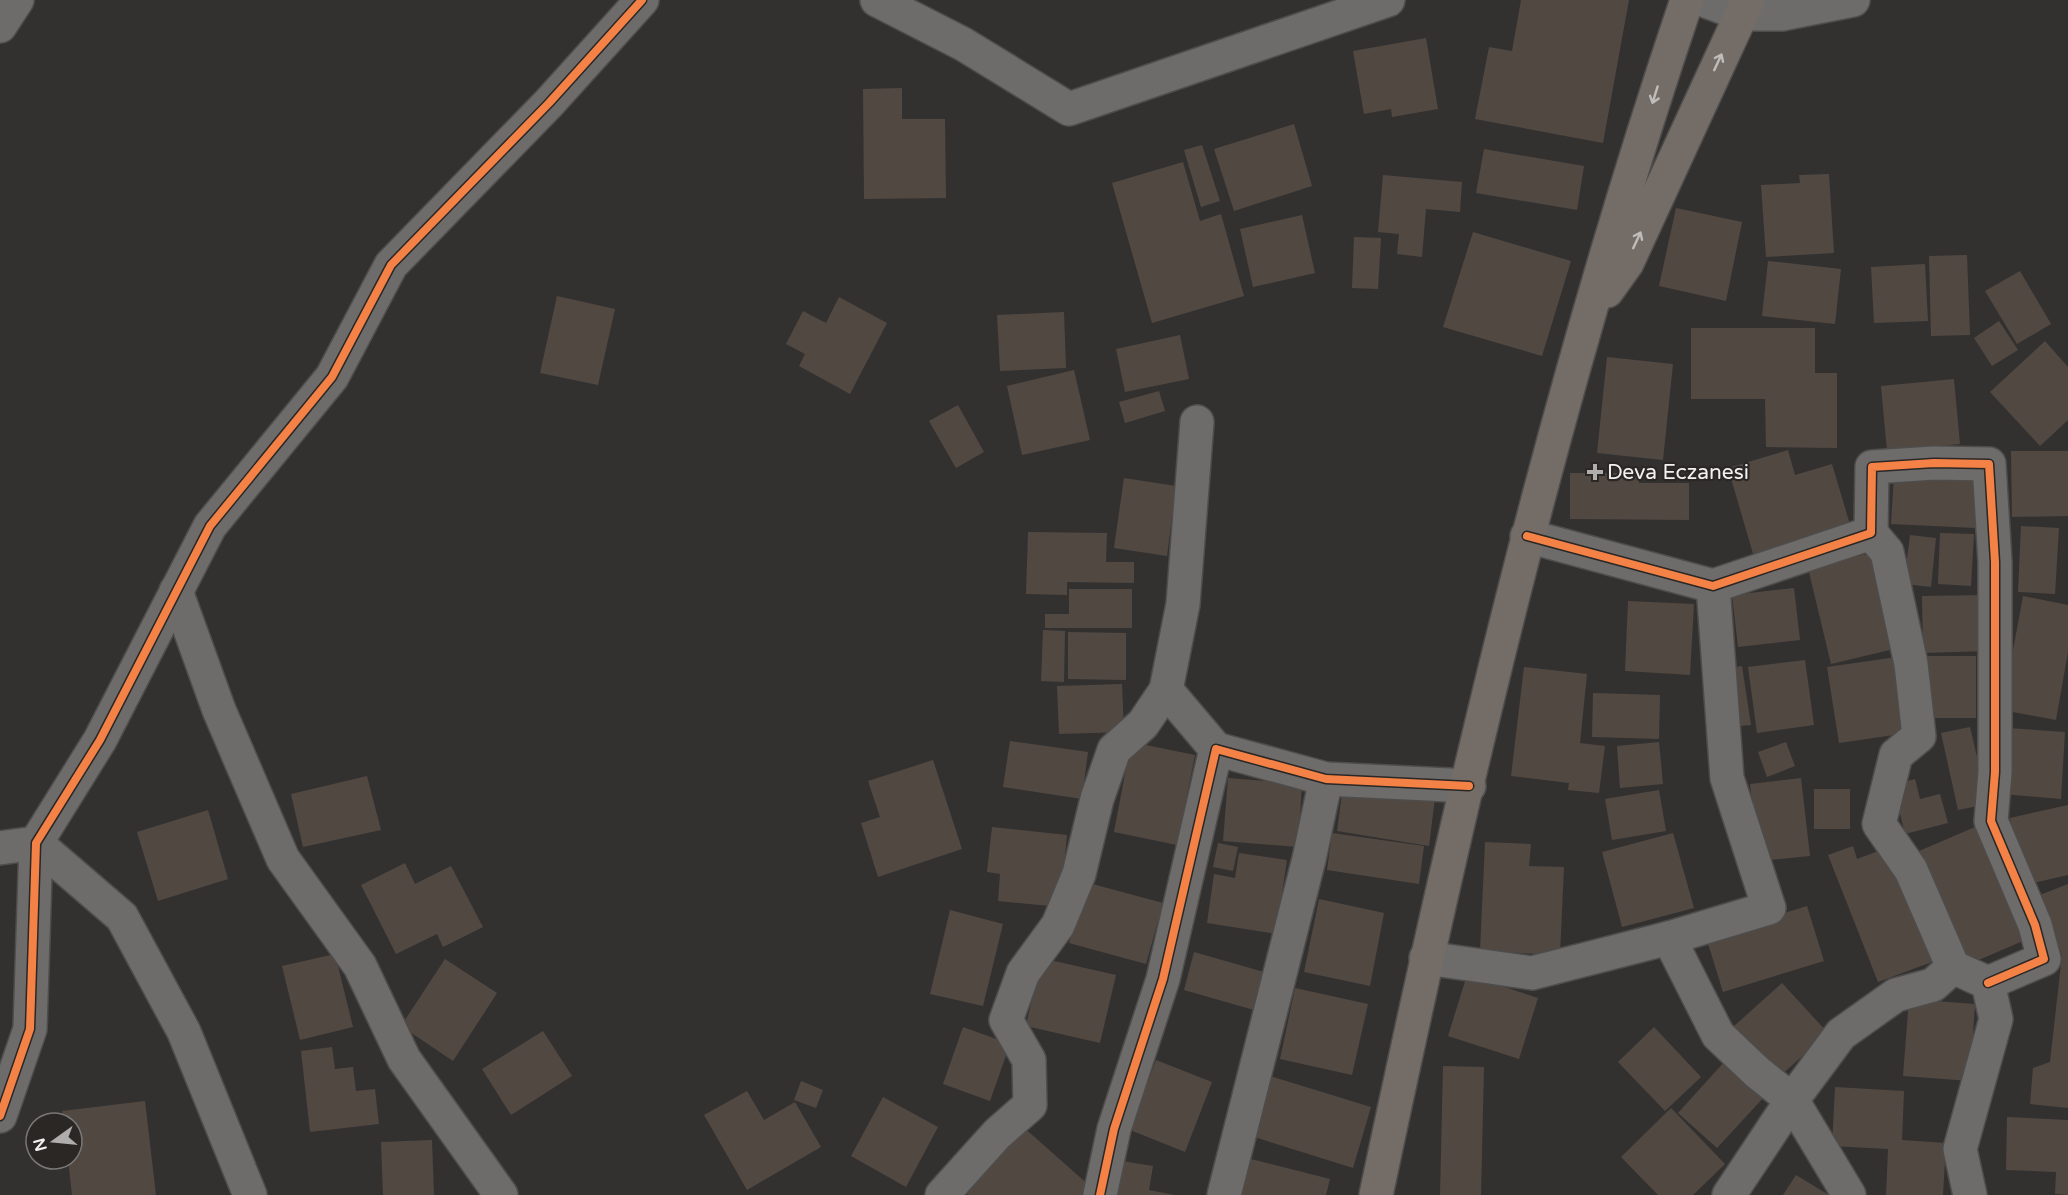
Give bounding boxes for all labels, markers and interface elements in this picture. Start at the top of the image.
one-way arrow [1713,54,1725,72]
one-way arrow [1649,85,1660,104]
one-way arrow [1632,231,1644,249]
place label: Deva Eczanesi [1607,460,1749,485]
marker: Deva Eczanesi [1588,465,1602,479]
north arrow [24,1111,84,1171]
text: N [29,1136,52,1153]

